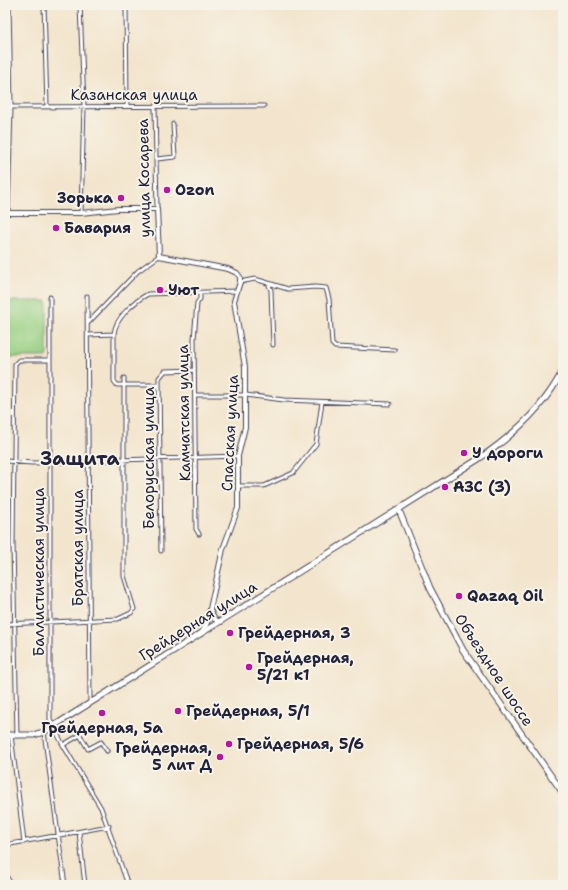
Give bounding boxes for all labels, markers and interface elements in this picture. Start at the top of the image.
street label: Казанская улица [70,85,198,105]
street label: улица Косарева [133,118,155,238]
place label: Ozon [175,180,215,200]
marker: Ozon [162,185,172,195]
place label: Зорька [57,188,114,208]
marker: Зорька [116,193,126,203]
place label: Бавария [64,218,131,238]
marker: Бавария [51,223,61,233]
place label: Уют [168,280,199,300]
marker: Уют [155,285,165,295]
street label: Камчатская улица [173,344,195,482]
street label: Спасская улица [217,373,243,492]
street label: Белорусская улица [139,386,159,529]
place label: У дороги [472,443,544,463]
district label: Защита [41,446,120,471]
marker: У дороги [459,448,469,458]
place label: АЗС (3) [453,477,511,497]
marker: АЗС (3) [440,482,450,492]
street label: Баллистическая улица [29,487,49,656]
street label: Братская улица [68,489,88,606]
street label: Грейдерная улица [135,576,261,665]
place label: Qazaq Oil [467,586,544,606]
marker: Qazaq Oil [454,591,464,601]
street label: Объездное шоссе [450,610,538,730]
place label: Грейдерная, 3 [238,623,350,643]
marker: Грейдерная, 3 [225,628,235,638]
place label: Грейдерная, 5/21 к1 [257,648,354,685]
marker: Грейдерная, 5/21 к1 [244,662,254,672]
place label: Грейдерная, 5/1 [186,701,310,721]
marker: Грейдерная, 5/1 [173,706,183,716]
marker: Грейдерная, 5а [97,708,107,718]
place label: Грейдерная, 5а [41,718,164,738]
place label: Грейдерная, 5/6 [237,734,364,754]
place label: Грейдерная, 5 лит Д [115,738,213,775]
marker: Грейдерная, 5/6 [224,739,234,749]
marker: Грейдерная, 5 лит Д [215,752,225,762]

